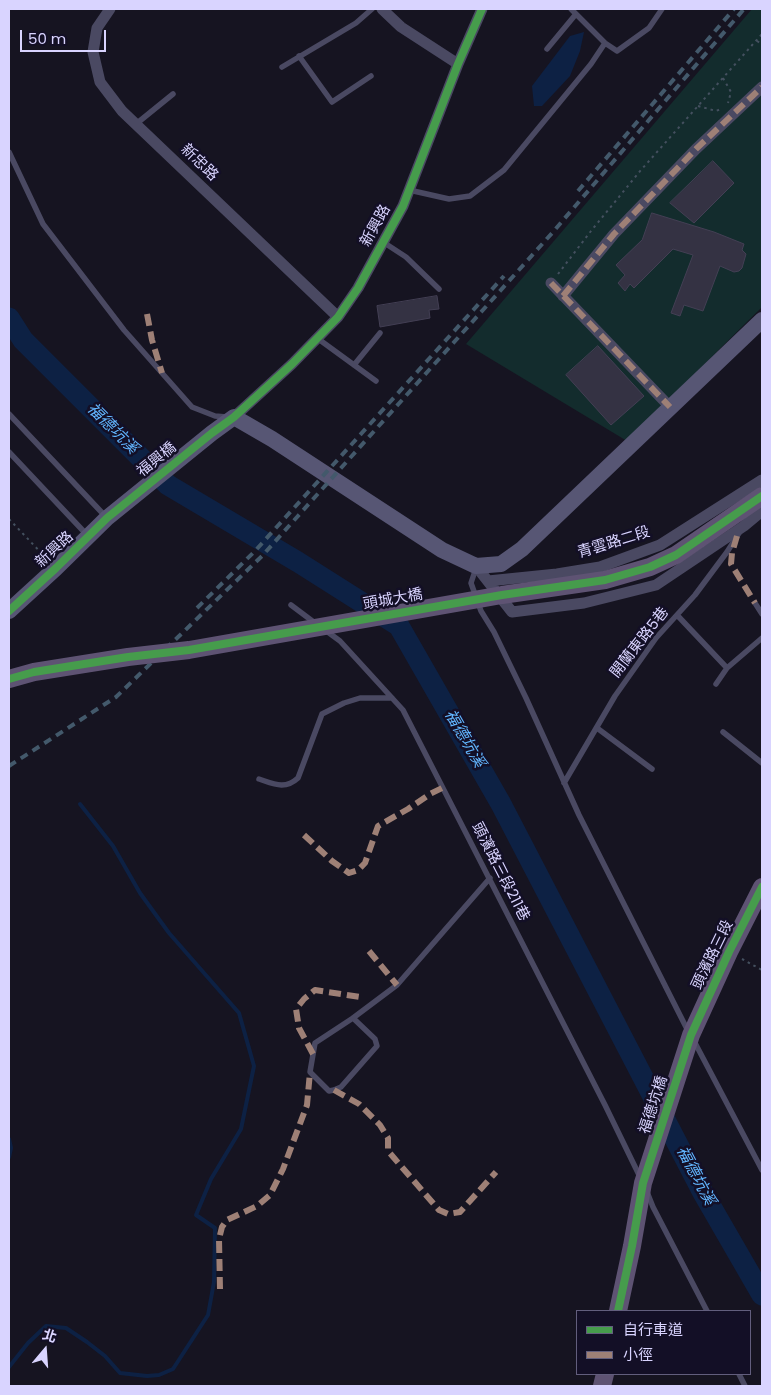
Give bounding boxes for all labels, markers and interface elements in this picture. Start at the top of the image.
scale bar [22,20,109,52]
text: 50 m [28,28,66,49]
street label: 新忠路 [177,141,221,185]
street label: 新興路 [357,202,395,250]
water label: 福德坑溪 [83,400,141,458]
street label: 福興橋 [134,439,180,481]
street label: 青雲路二段 [576,523,652,563]
street label: 新興路 [32,528,78,572]
street label: 頭城大橋 [362,586,424,614]
street label: 開蘭東路5巷 [607,604,673,682]
water label: 福德坑溪 [440,706,488,772]
street label: 頭濱路三段211巷 [467,820,533,924]
street label: 頭濱路三段 [688,917,738,993]
street label: 福德坑橋 [636,1074,672,1136]
water label: 福德坑溪 [672,1143,718,1209]
legend [576,1310,751,1375]
text: 自行車道 [623,1319,683,1340]
text: 北 [40,1324,59,1347]
north arrow [20,1325,70,1375]
text: 小徑 [623,1344,653,1365]

